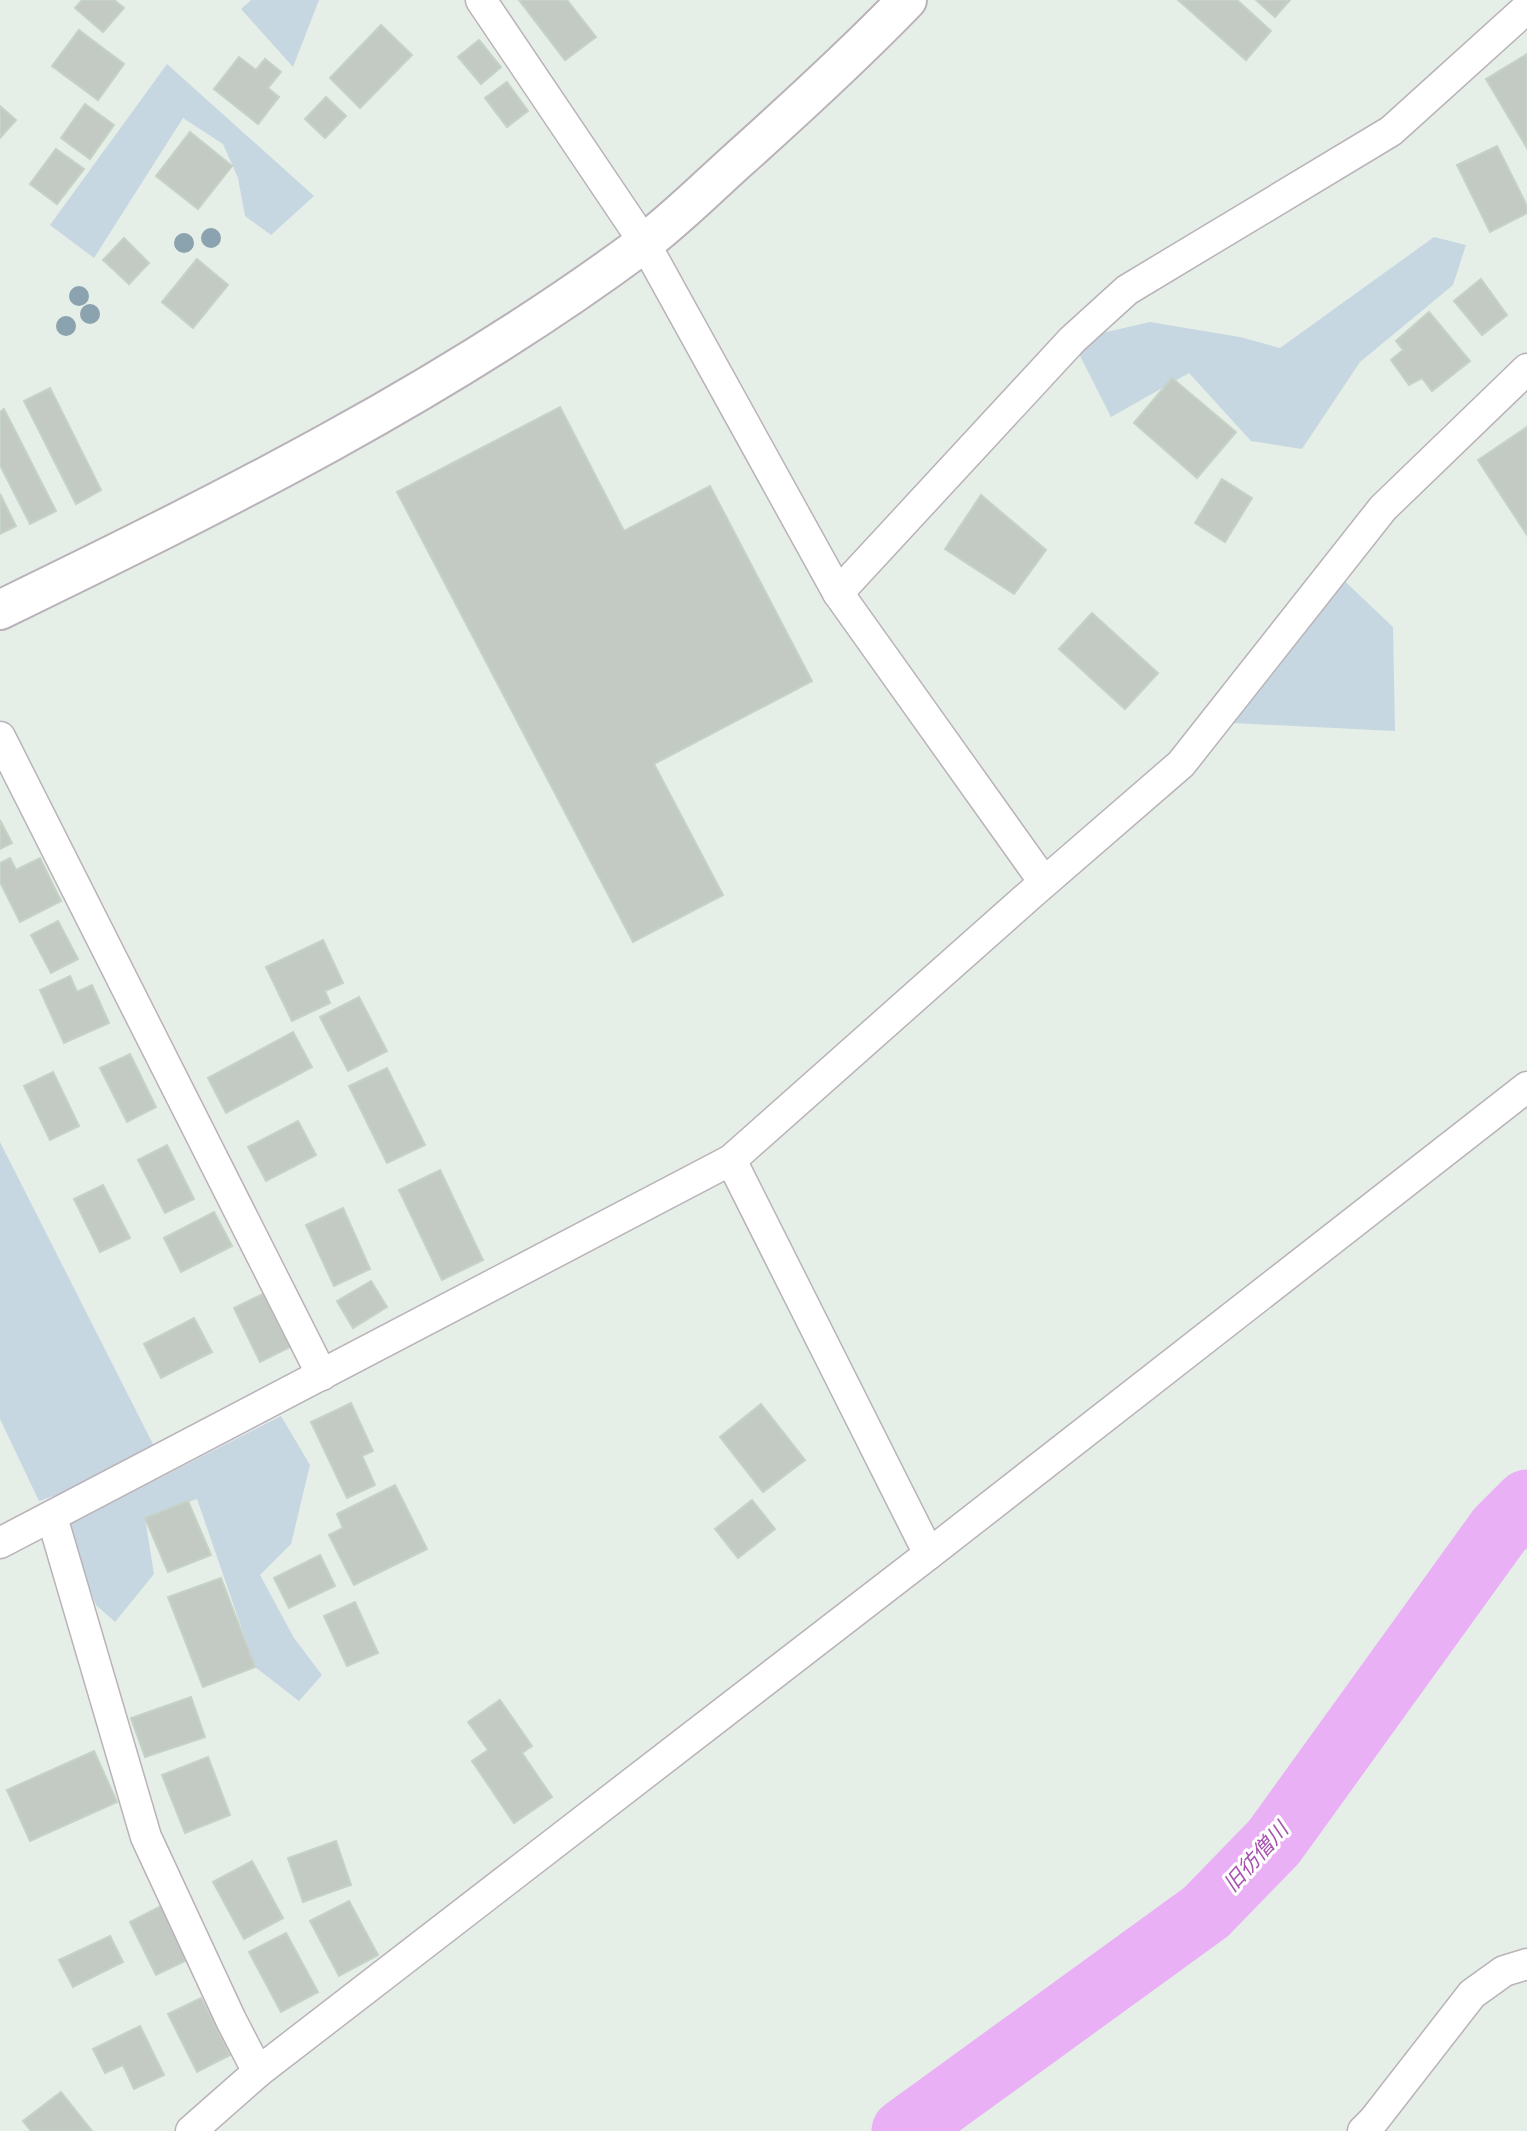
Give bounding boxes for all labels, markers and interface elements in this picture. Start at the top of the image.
water label: 旧彷僧川 [1217,1815,1294,1896]

